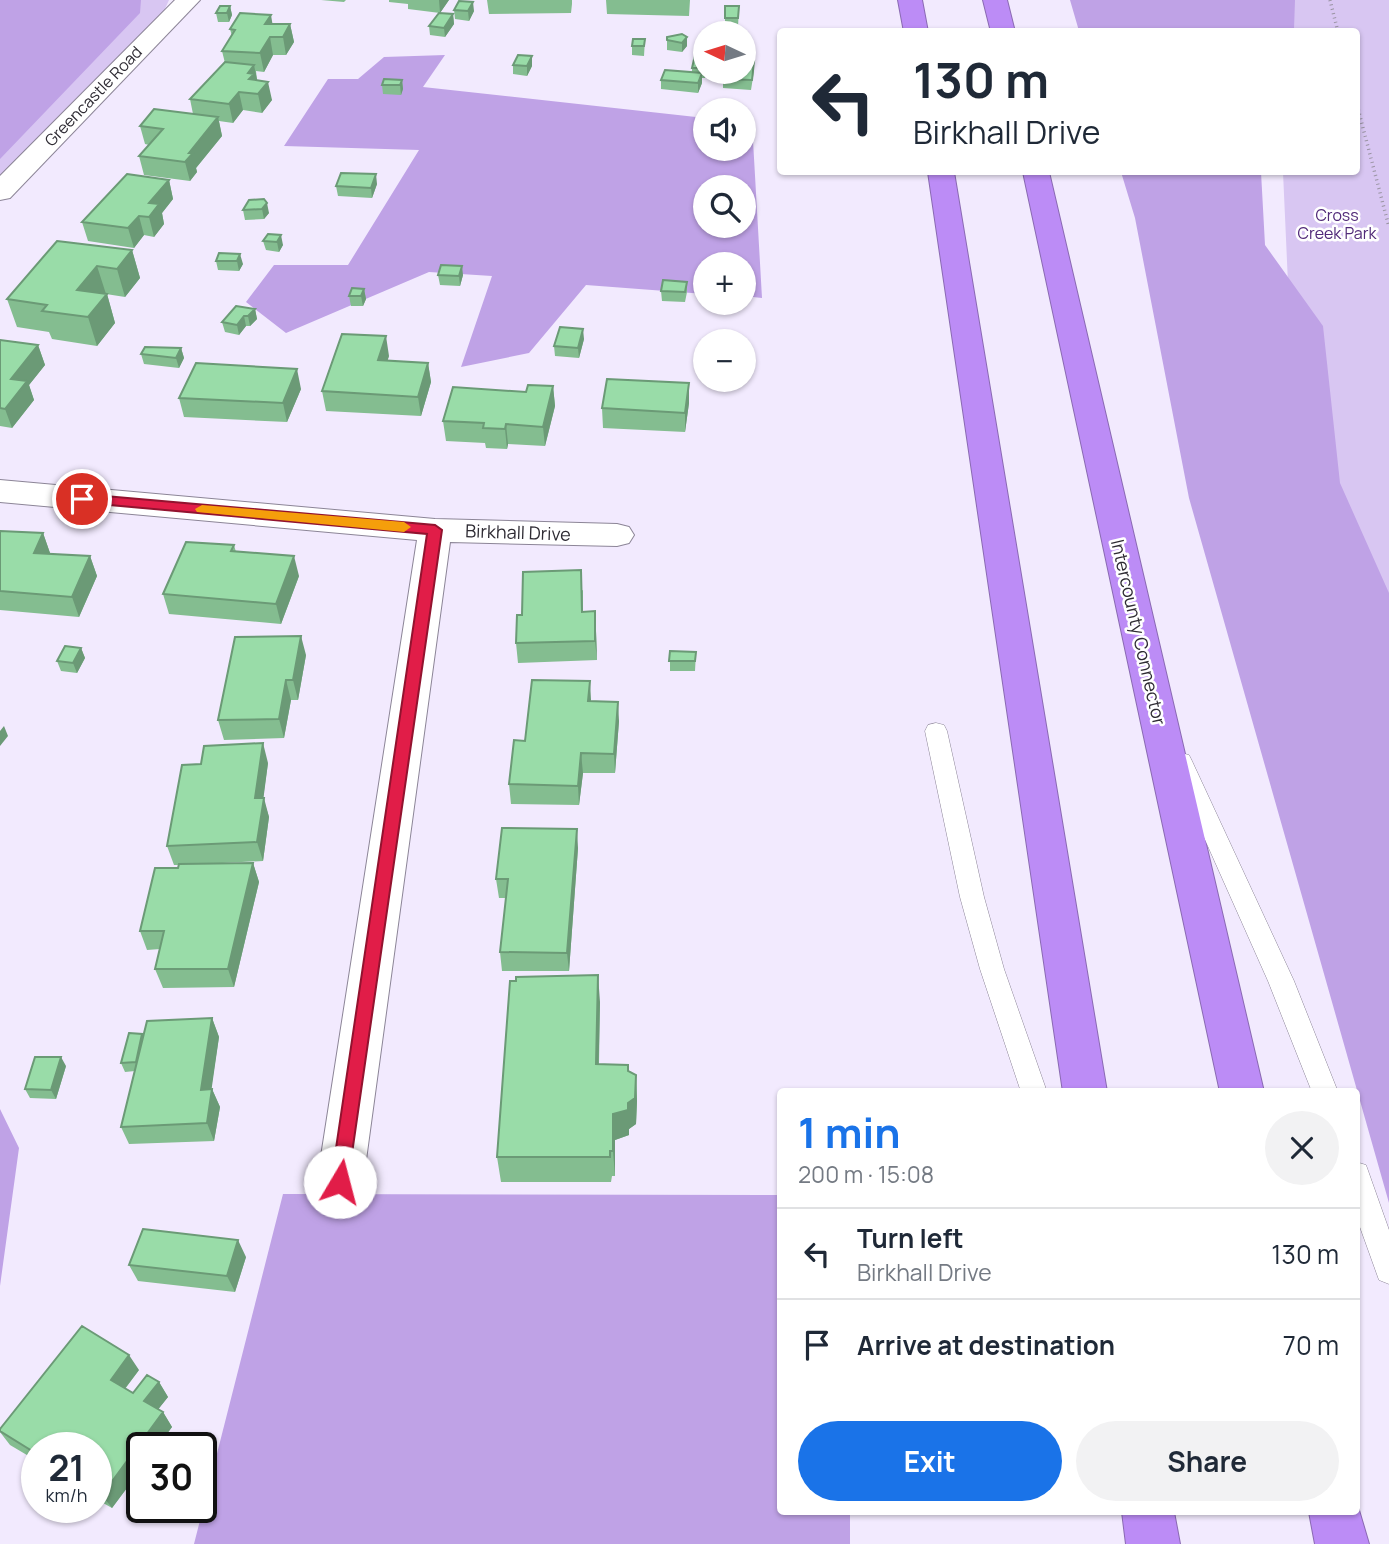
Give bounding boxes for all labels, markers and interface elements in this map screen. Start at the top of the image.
north arrow [693,21,756,84]
map controls [693,21,756,392]
street label: Greencastle Road [39,41,147,151]
text: 130 m [913,46,1049,113]
icon: left [798,56,889,147]
button: sound [693,98,756,161]
text: Birkhall Drive [913,110,1100,154]
button: search [693,175,756,238]
park label: Cross Creek Park [1298,204,1377,244]
button: + [693,252,756,315]
button: − [693,329,756,392]
pin [52,469,112,529]
icon: arrive [63,480,101,518]
street label: Birkhall Drive [465,518,571,546]
street label: Intercounty Connector [1106,537,1172,728]
text: 1 min [798,1103,901,1161]
button: close [1265,1111,1339,1185]
position arrow [303,1145,377,1219]
text: 200 m · 15:08 [798,1158,934,1190]
text: Turn left [857,1220,964,1256]
icon: left [798,1235,836,1273]
text: 130 m [1271,1236,1339,1272]
text: Birkhall Drive [857,1256,992,1288]
icon: arrive [798,1326,836,1364]
text: Arrive at destination [857,1327,1115,1363]
text: 70 m [1283,1327,1339,1363]
button: Exit [798,1421,1062,1501]
button: Share [1076,1421,1339,1501]
speed limit sign: 30 [126,1432,217,1523]
text: 21 [48,1444,85,1492]
text: km/h [46,1483,87,1507]

